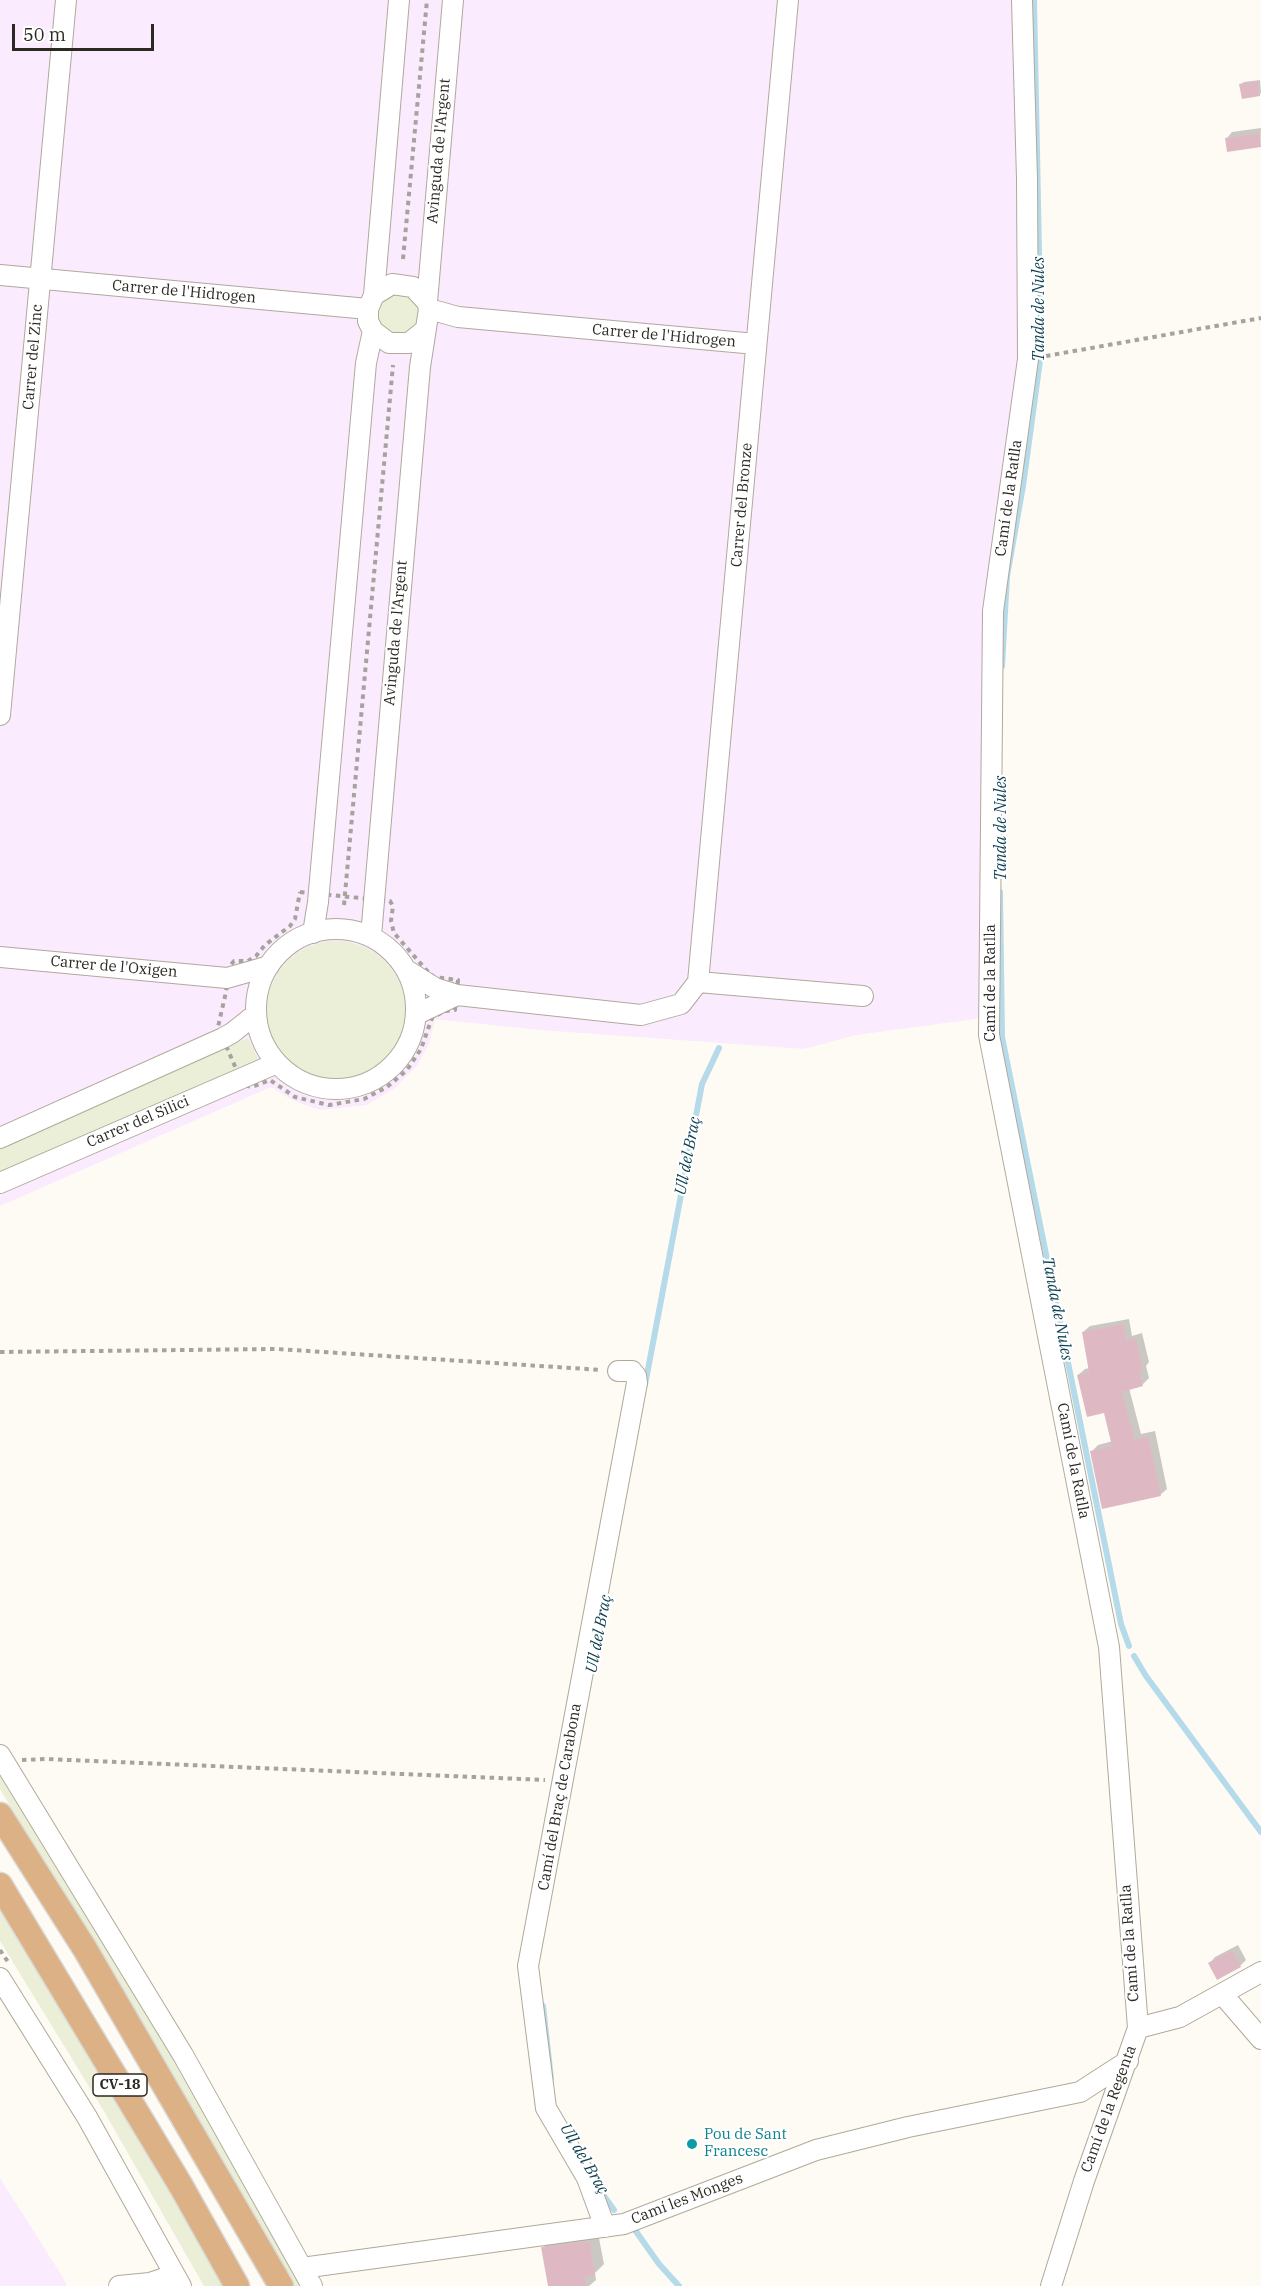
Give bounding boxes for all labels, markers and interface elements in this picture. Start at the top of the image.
scale bar [15,12,158,50]
text: 50 m [23,23,66,46]
street label: Avinguda de l'Argent [424,78,454,224]
water label: Tanda de Nules [1029,257,1049,361]
street label: Carrer de l'Hidrogen [111,277,257,307]
street label: Carrer del Zinc [19,303,47,411]
street label: Carrer de l'Hidrogen [591,321,737,351]
street label: Camí de la Ratlla [992,438,1026,558]
street label: Carrer del Bronze [728,442,756,568]
street label: Avinguda de l'Argent [381,560,411,706]
water label: Tanda de Nules [991,776,1011,880]
street label: Camí de la Ratlla [982,924,1000,1042]
street label: Carrer de l'Oxigen [50,952,178,982]
street label: Carrer del Silici [84,1092,192,1152]
water label: Ull del Braç [671,1115,705,1197]
water label: Tanda de Nules [1038,1256,1076,1362]
street label: Camí de la Ratlla [1053,1402,1093,1520]
water label: Ull del Braç [582,1593,616,1675]
street label: Camí del Braç de Carabona [535,1702,585,1892]
street label: Camí de la Ratlla [1117,1884,1143,2002]
street label: Camí de la Regenta [1078,2043,1140,2175]
road number: CV-18 [93,2074,147,2096]
water label: Ull del Braç [555,2120,613,2198]
place label: Pou de Sant Francesc [704,2126,787,2161]
marker: Pou de Sant Francesc [685,2137,699,2151]
street label: Camí les Monges [629,2169,745,2229]

